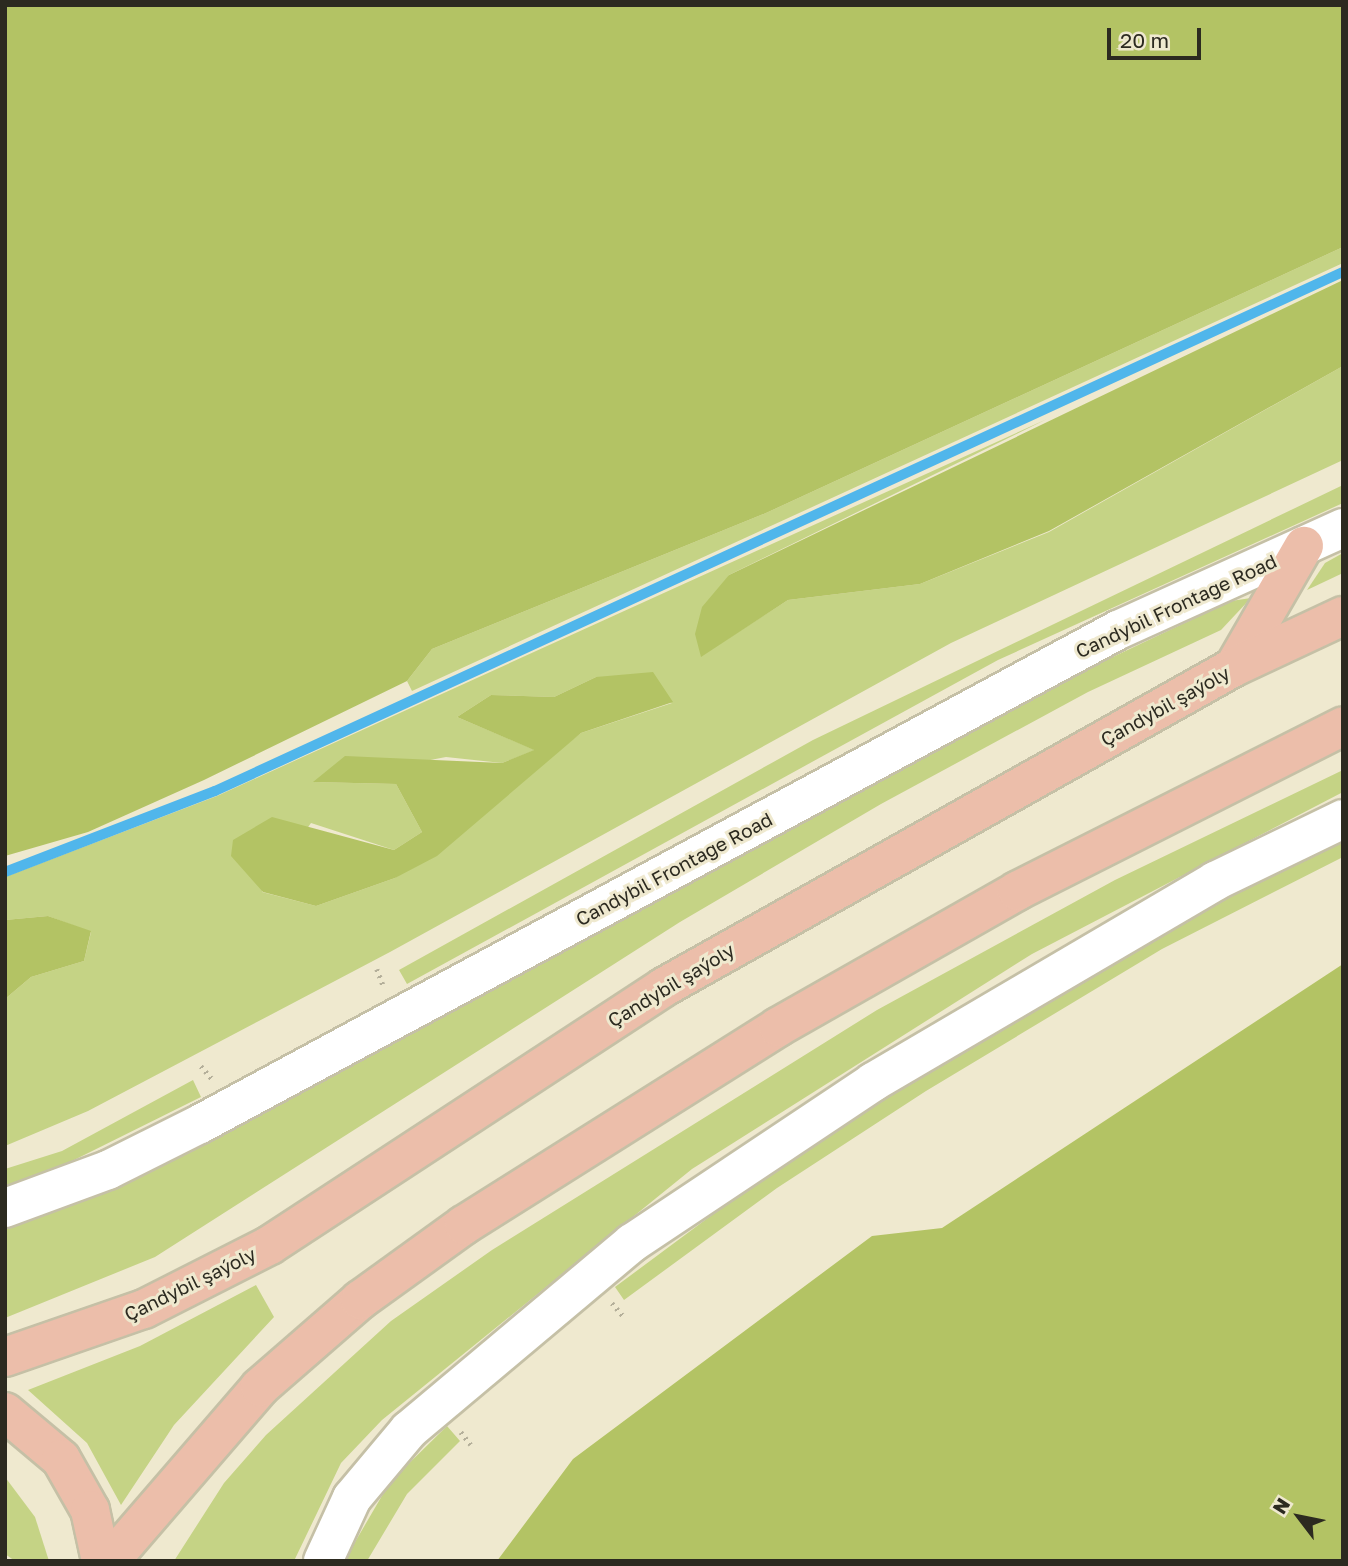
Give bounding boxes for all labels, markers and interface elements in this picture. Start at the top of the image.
scale bar [1110,14,1204,58]
text: 20 m [1120,27,1169,53]
street label: Candybil Frontage Road [1072,549,1280,663]
street label: Çandybil şaýoly [1097,661,1233,751]
street label: Candybil Frontage Road [572,808,776,930]
street label: Çandybil şaýoly [604,938,738,1032]
street label: Çandybil şaýoly [120,1242,260,1326]
north arrow [1264,1482,1334,1552]
text: N [1267,1493,1294,1518]

